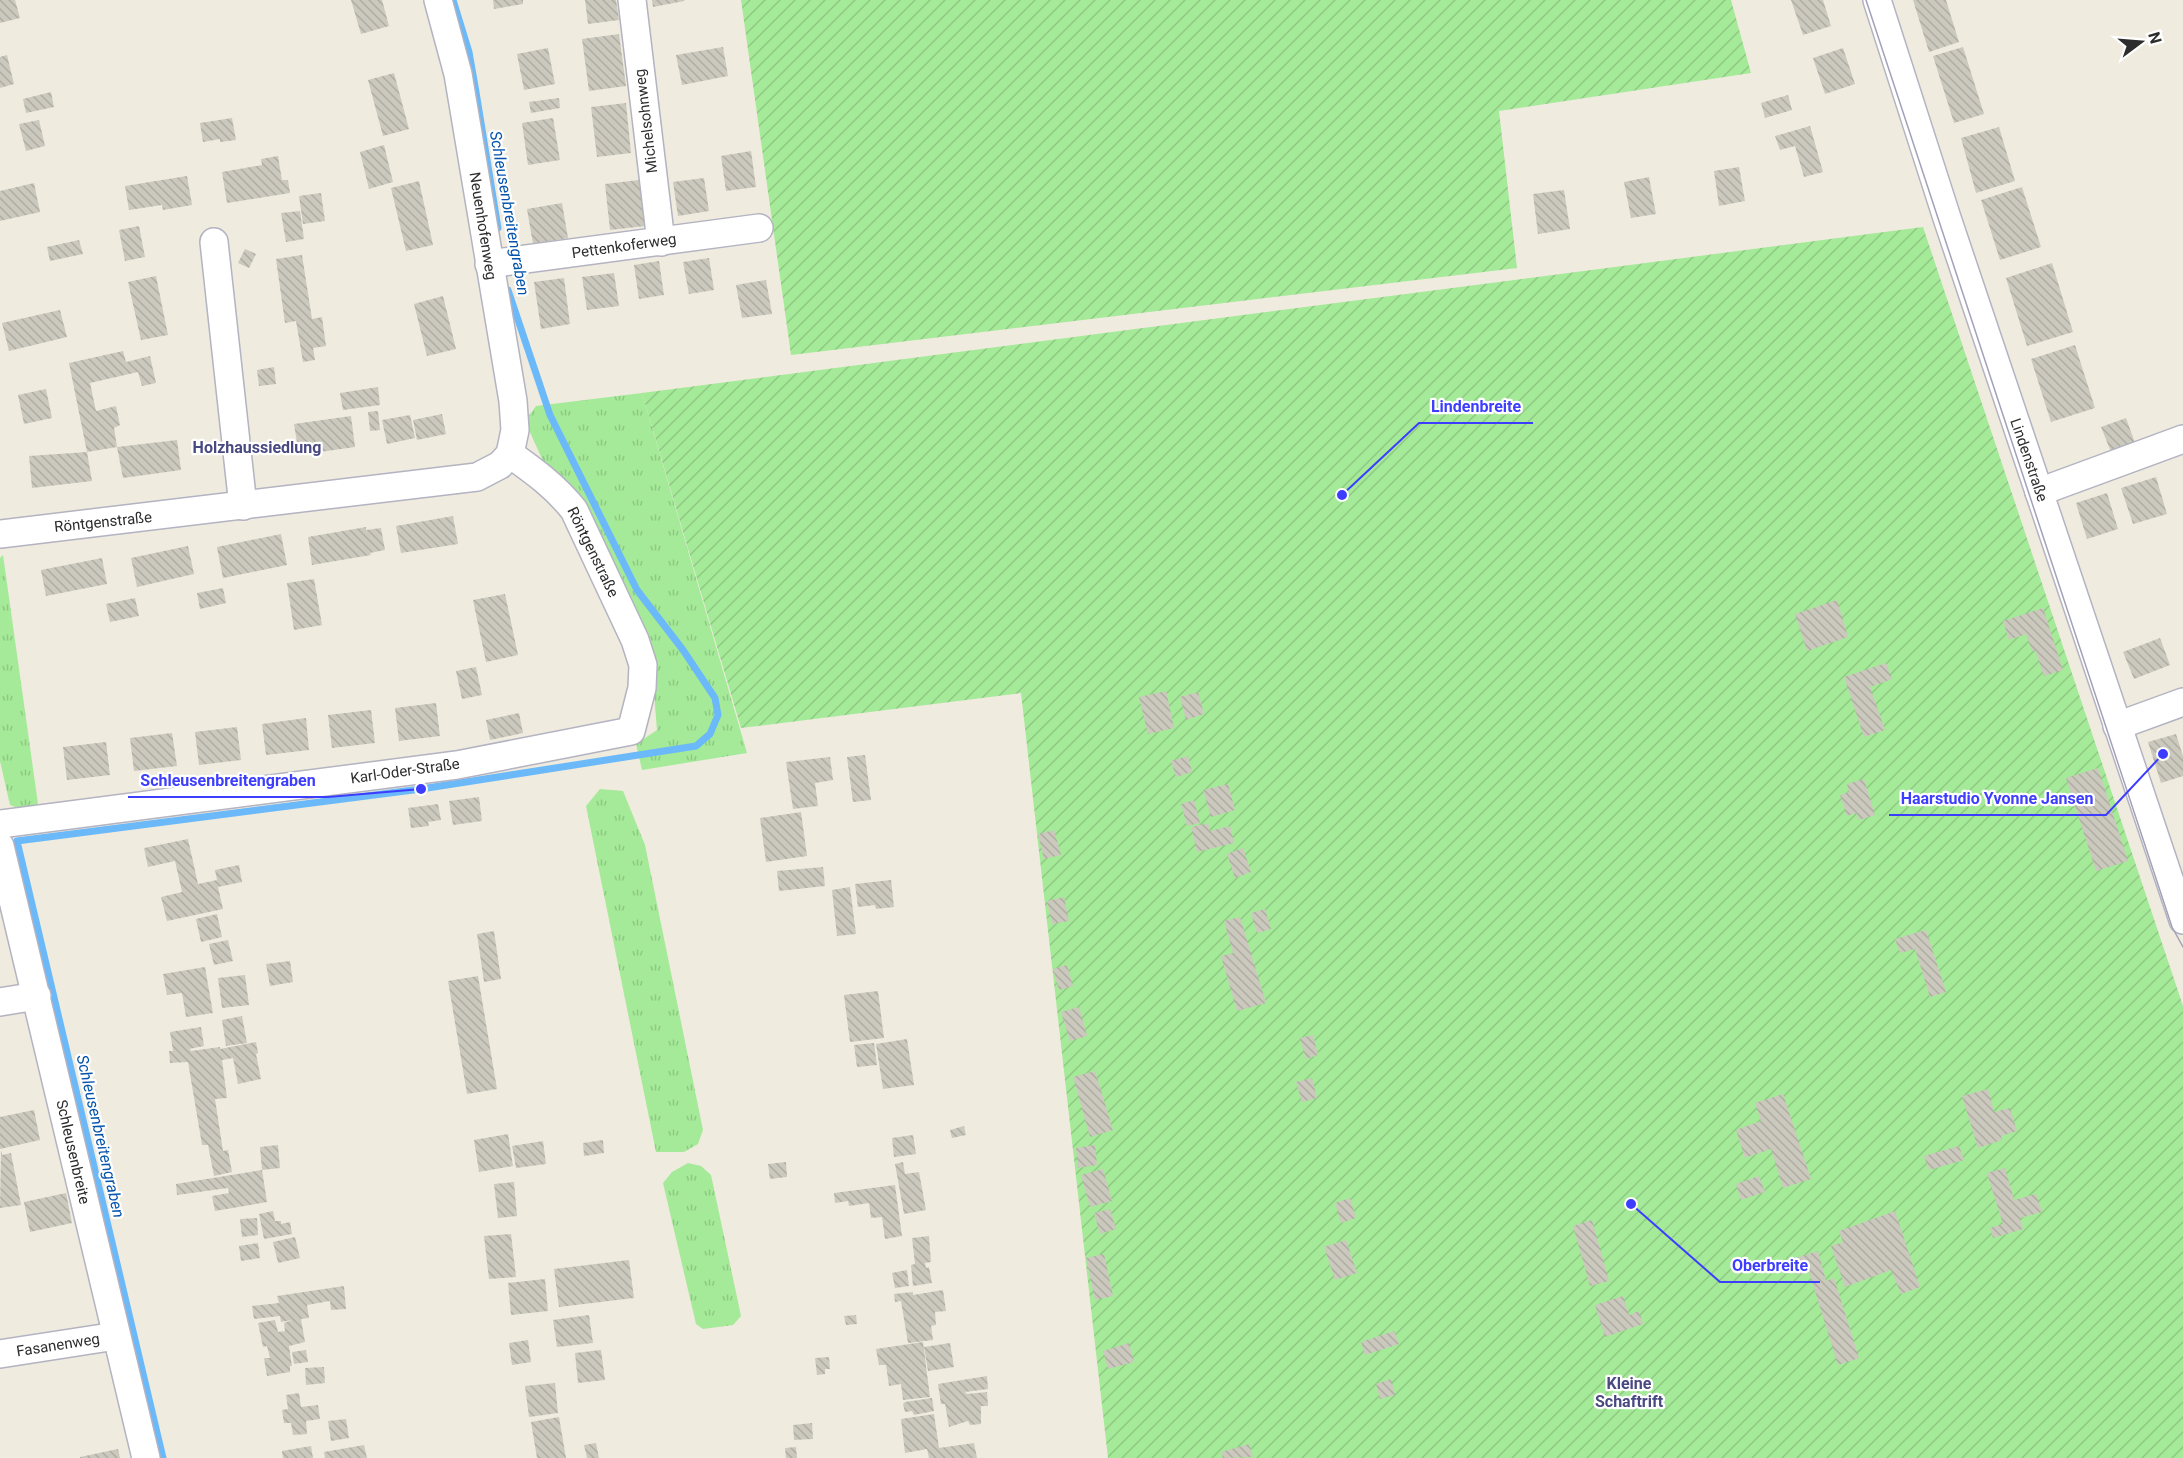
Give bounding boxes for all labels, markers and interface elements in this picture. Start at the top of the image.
north arrow [2111,12,2171,72]
text: N [2144,30,2166,46]
street label: Michelsohnweg [631,68,661,174]
water label: Schleusenbreitengraben [486,129,533,297]
street label: Neuenhofenweg [466,171,500,281]
street label: Pettenkoferweg [571,230,677,262]
callout: Lindenbreite [1419,389,1533,423]
text: Lindenbreite [1431,397,1521,416]
street label: Lindenstraße [2006,416,2052,504]
district label: Holzhaussiedlung [193,438,321,457]
street label: Röntgenstraße [563,504,623,600]
street label: Röntgenstraße [53,508,153,536]
street label: Karl-Oder-Straße [349,754,461,788]
callout: Schleusenbreitengraben [128,763,328,797]
text: Schleusenbreitengraben [140,771,316,790]
callout: Haarstudio Yvonne Jansen [1889,781,2106,815]
text: Haarstudio Yvonne Jansen [1901,789,2093,808]
water label: Schleusenbreitengraben [73,1053,129,1219]
street label: Schleusenbreite [52,1098,94,1206]
callout: Oberbreite [1720,1248,1820,1282]
text: Oberbreite [1732,1256,1808,1275]
street label: Fasanenweg [15,1330,101,1360]
district label: Kleine Schaftrift [1595,1374,1664,1411]

